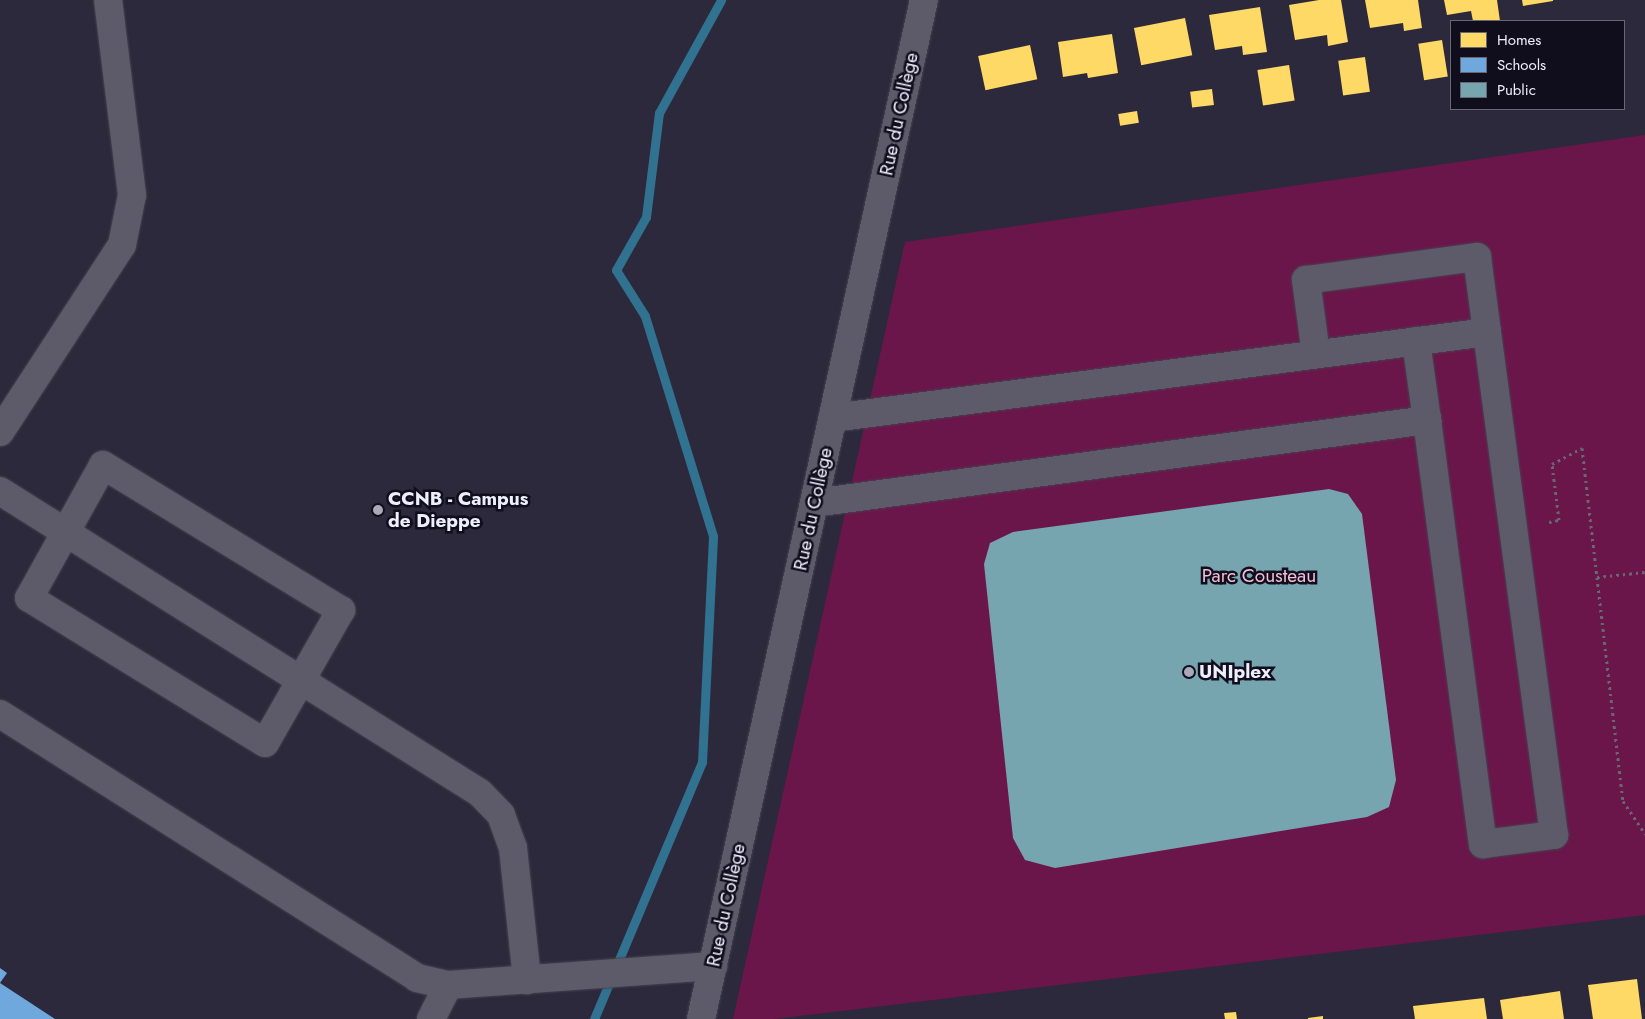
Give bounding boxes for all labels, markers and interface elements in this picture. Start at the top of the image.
legend [1450,20,1625,110]
text: Homes [1497,29,1541,51]
street label: Rue du Collège [875,50,923,178]
text: Schools [1497,54,1546,76]
text: Public [1497,79,1536,101]
street label: Rue du Collège [789,445,837,573]
place label: CCNB - Campus de Dieppe [388,488,528,532]
marker: CCNB - Campus de Dieppe [372,504,384,516]
park label: Parc Cousteau [1202,565,1316,587]
place label: UNIplex [1199,661,1271,683]
marker: UNIplex [1183,666,1195,678]
street label: Rue du Collège [702,841,750,969]

